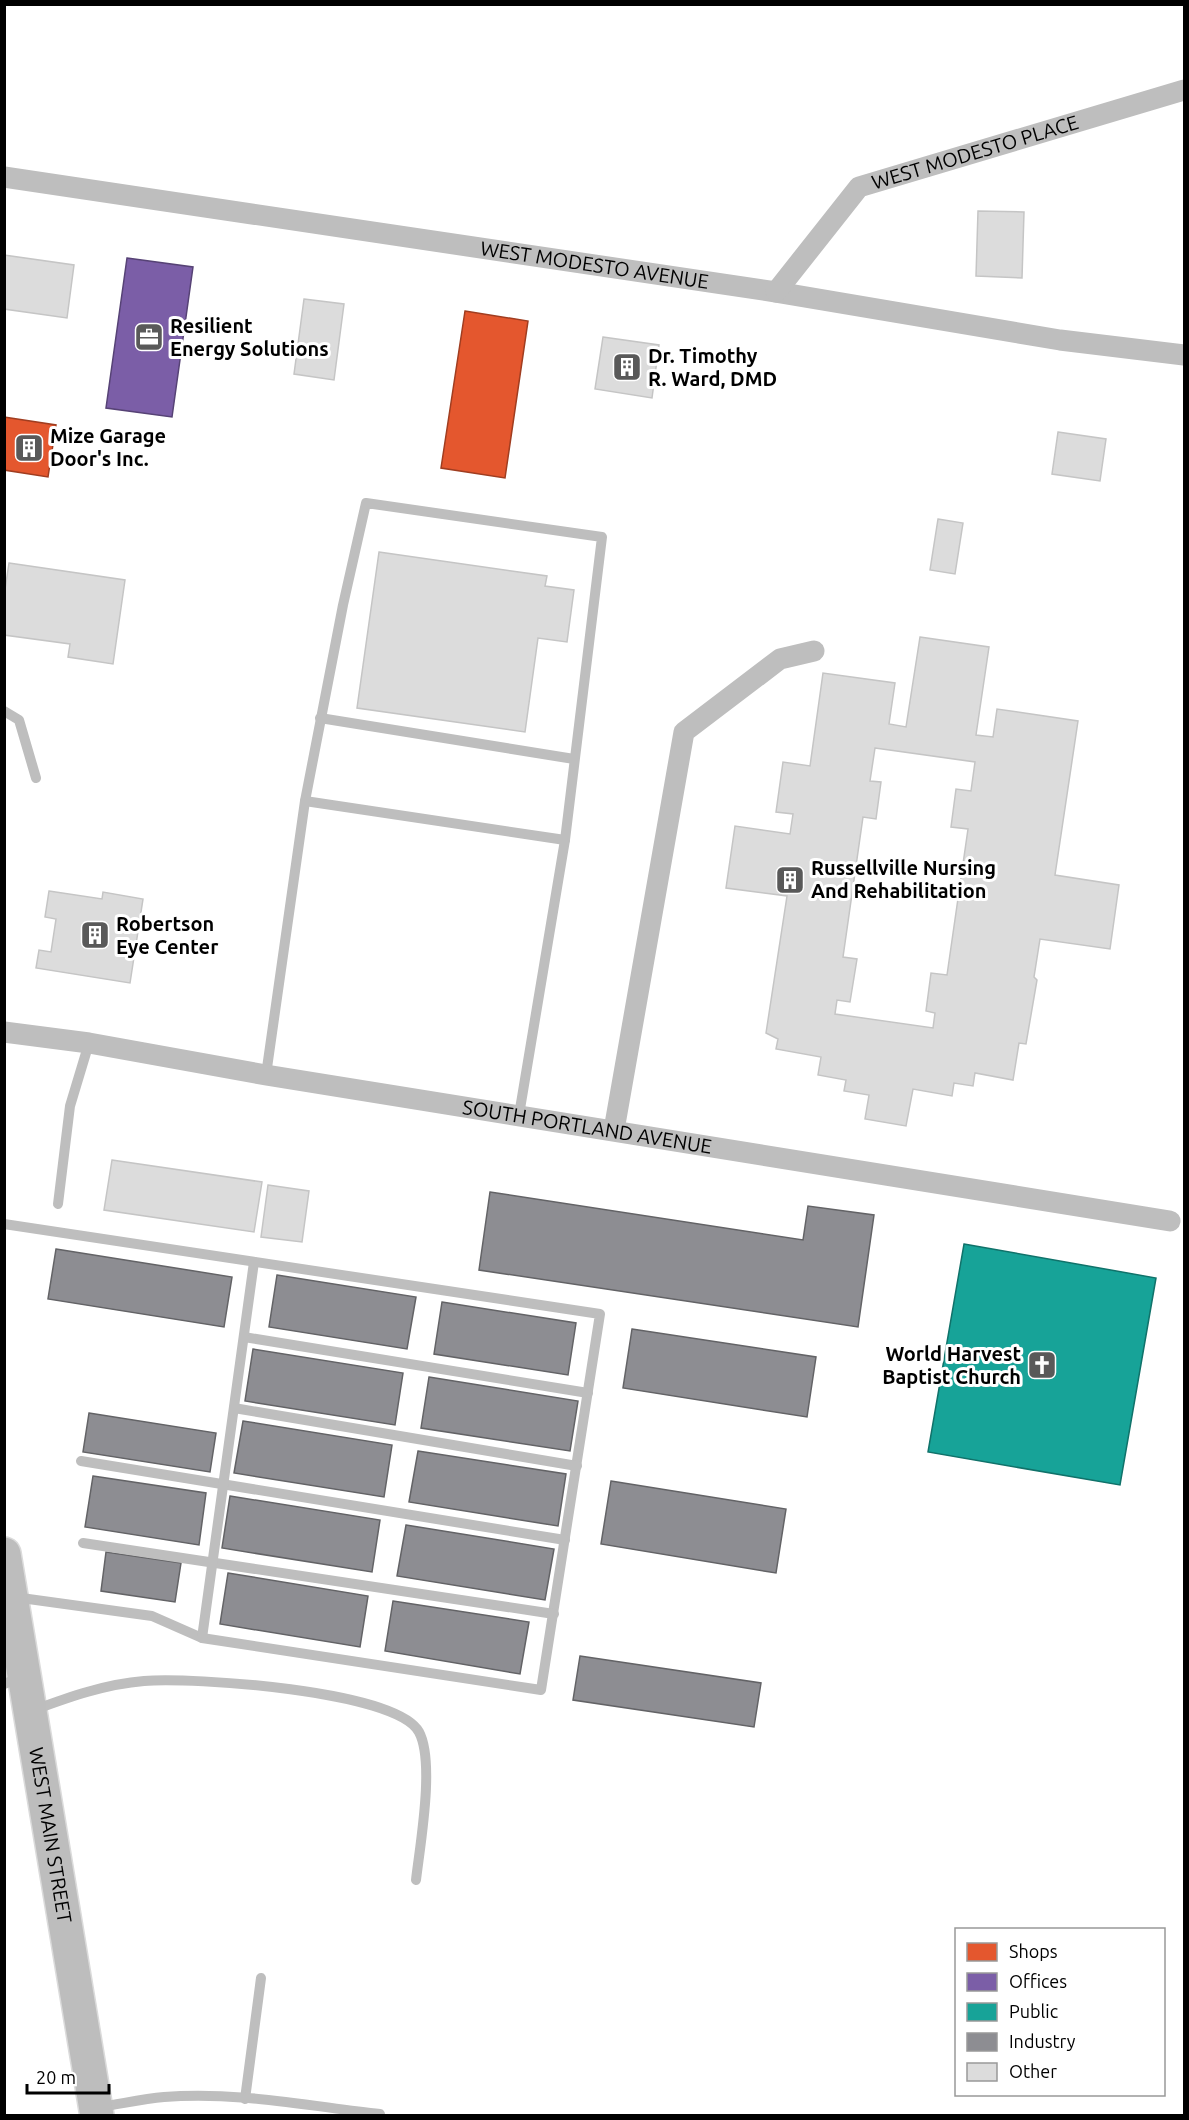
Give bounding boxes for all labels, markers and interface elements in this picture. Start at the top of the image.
street label: WEST MODESTO PLACE [869,110,1081,194]
street label: WEST MODESTO AVENUE [479,236,710,293]
place label: Resilient Energy Solutions [170,314,329,360]
office icon: Resilient Energy Solutions [133,321,165,353]
place label: Dr. Timothy R. Ward, DMD [648,344,777,390]
building icon: Dr. Timothy R. Ward, DMD [611,351,643,383]
place label: Mize Garage Door's Inc. [50,424,166,470]
building icon: Mize Garage Door's Inc. [13,432,45,464]
place label: Russellville Nursing And Rehabilitation [811,856,996,902]
building icon: Russellville Nursing And Rehabilitation [774,864,806,896]
place label: Robertson Eye Center [116,912,219,958]
building icon: Robertson Eye Center [79,919,111,951]
street label: SOUTH PORTLAND AVENUE [461,1095,714,1158]
place label: World Harvest Baptist Church [882,1342,1021,1388]
church icon: World Harvest Baptist Church [1026,1349,1058,1381]
street label: WEST MAIN STREET [25,1745,77,1925]
legend [955,1928,1165,2096]
text: Shops [1009,1941,1058,1961]
text: Offices [1009,1971,1067,1991]
text: Public [1009,2001,1058,2021]
text: Industry [1009,2031,1076,2051]
scale bar [27,2057,110,2095]
text: Other [1009,2061,1057,2081]
text: 20 m [36,2067,76,2087]

